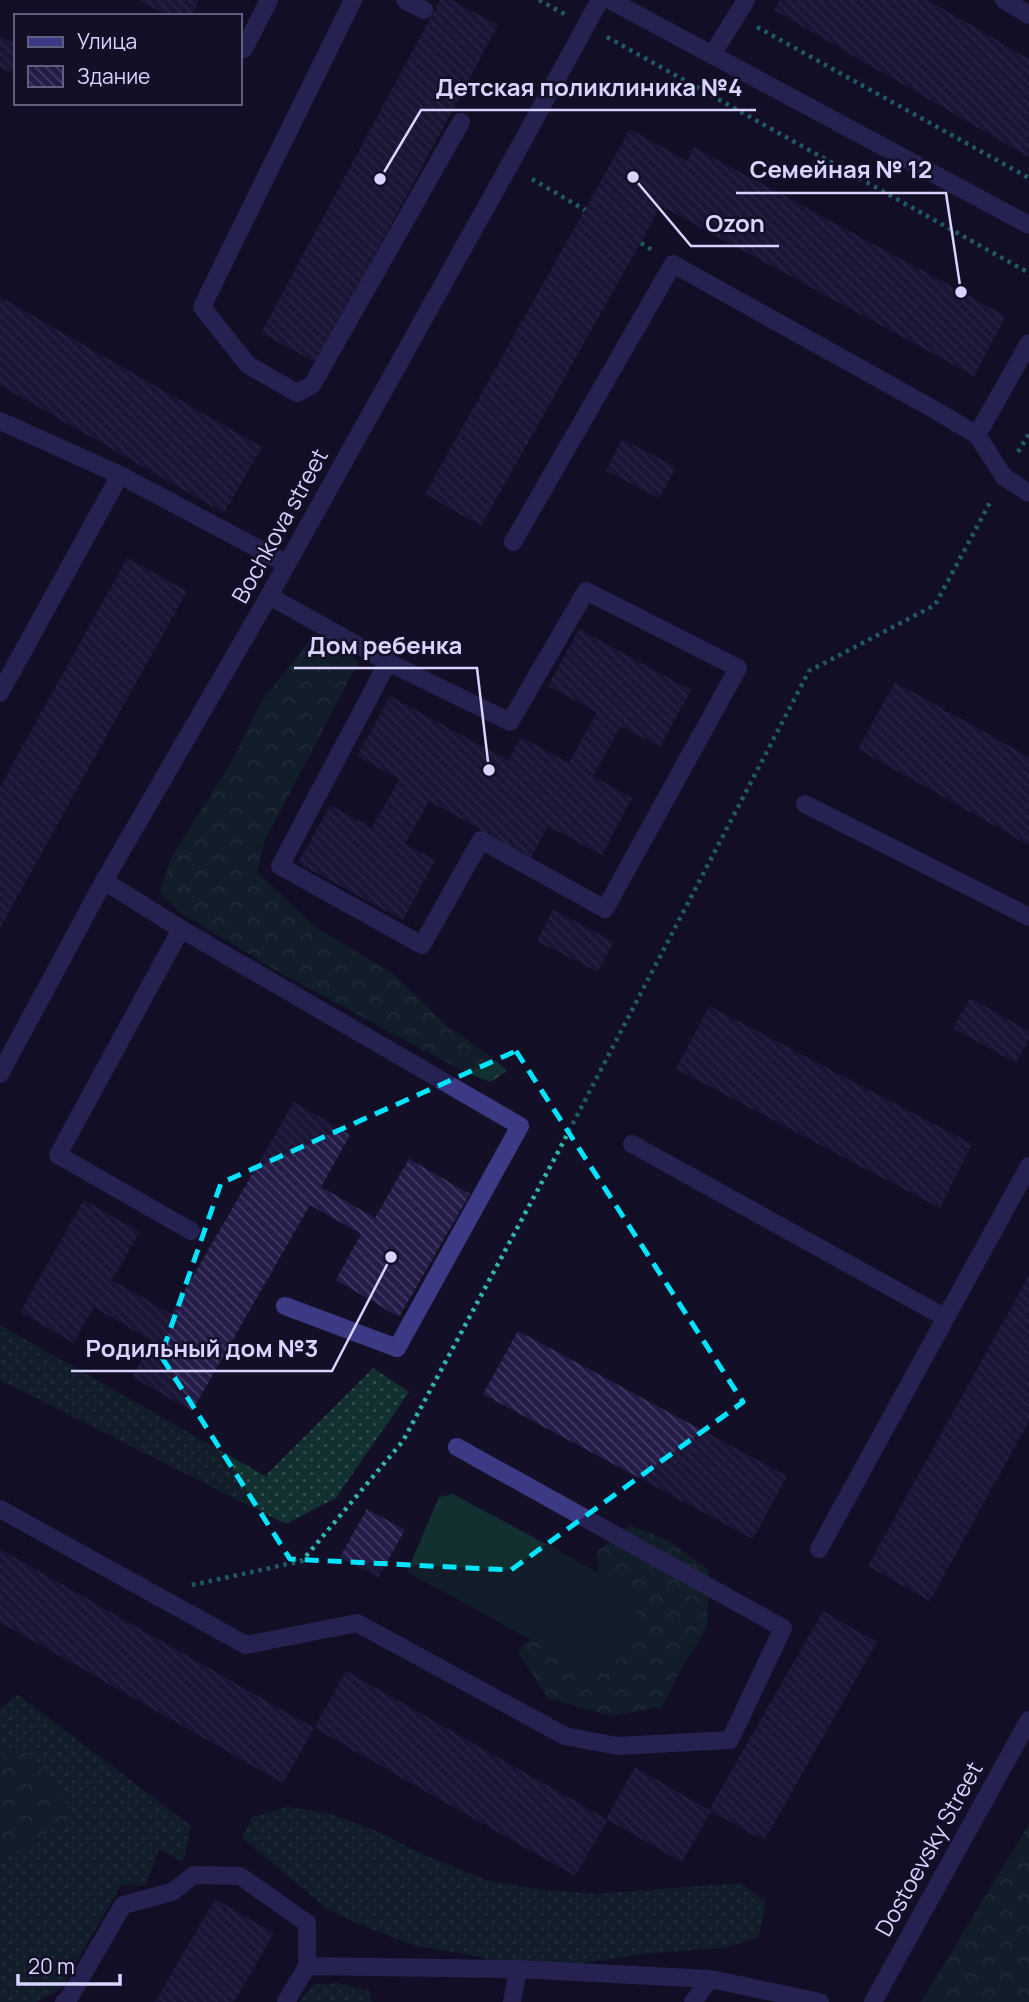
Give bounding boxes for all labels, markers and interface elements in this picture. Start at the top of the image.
legend [14,14,242,105]
text: Улица [77,27,137,55]
text: Здание [77,62,150,90]
callout: Детская поликлиника №4 [421,65,756,110]
text: Детская поликлиника №4 [435,70,743,103]
callout: Семейная № 12 [736,148,946,193]
text: Семейная № 12 [750,152,932,185]
callout: Ozon [691,201,779,246]
text: Ozon [705,206,765,239]
street label: Bochkova street [223,442,335,609]
callout: Дом ребенка [294,623,477,668]
text: Дом ребенка [308,628,462,661]
callout: Родильный дом №3 [71,1326,332,1371]
text: Родильный дом №3 [85,1331,319,1364]
street label: Dostoevsky Street [867,1755,989,1942]
scale bar [18,1942,119,1986]
text: 20 m [28,1952,75,1980]

